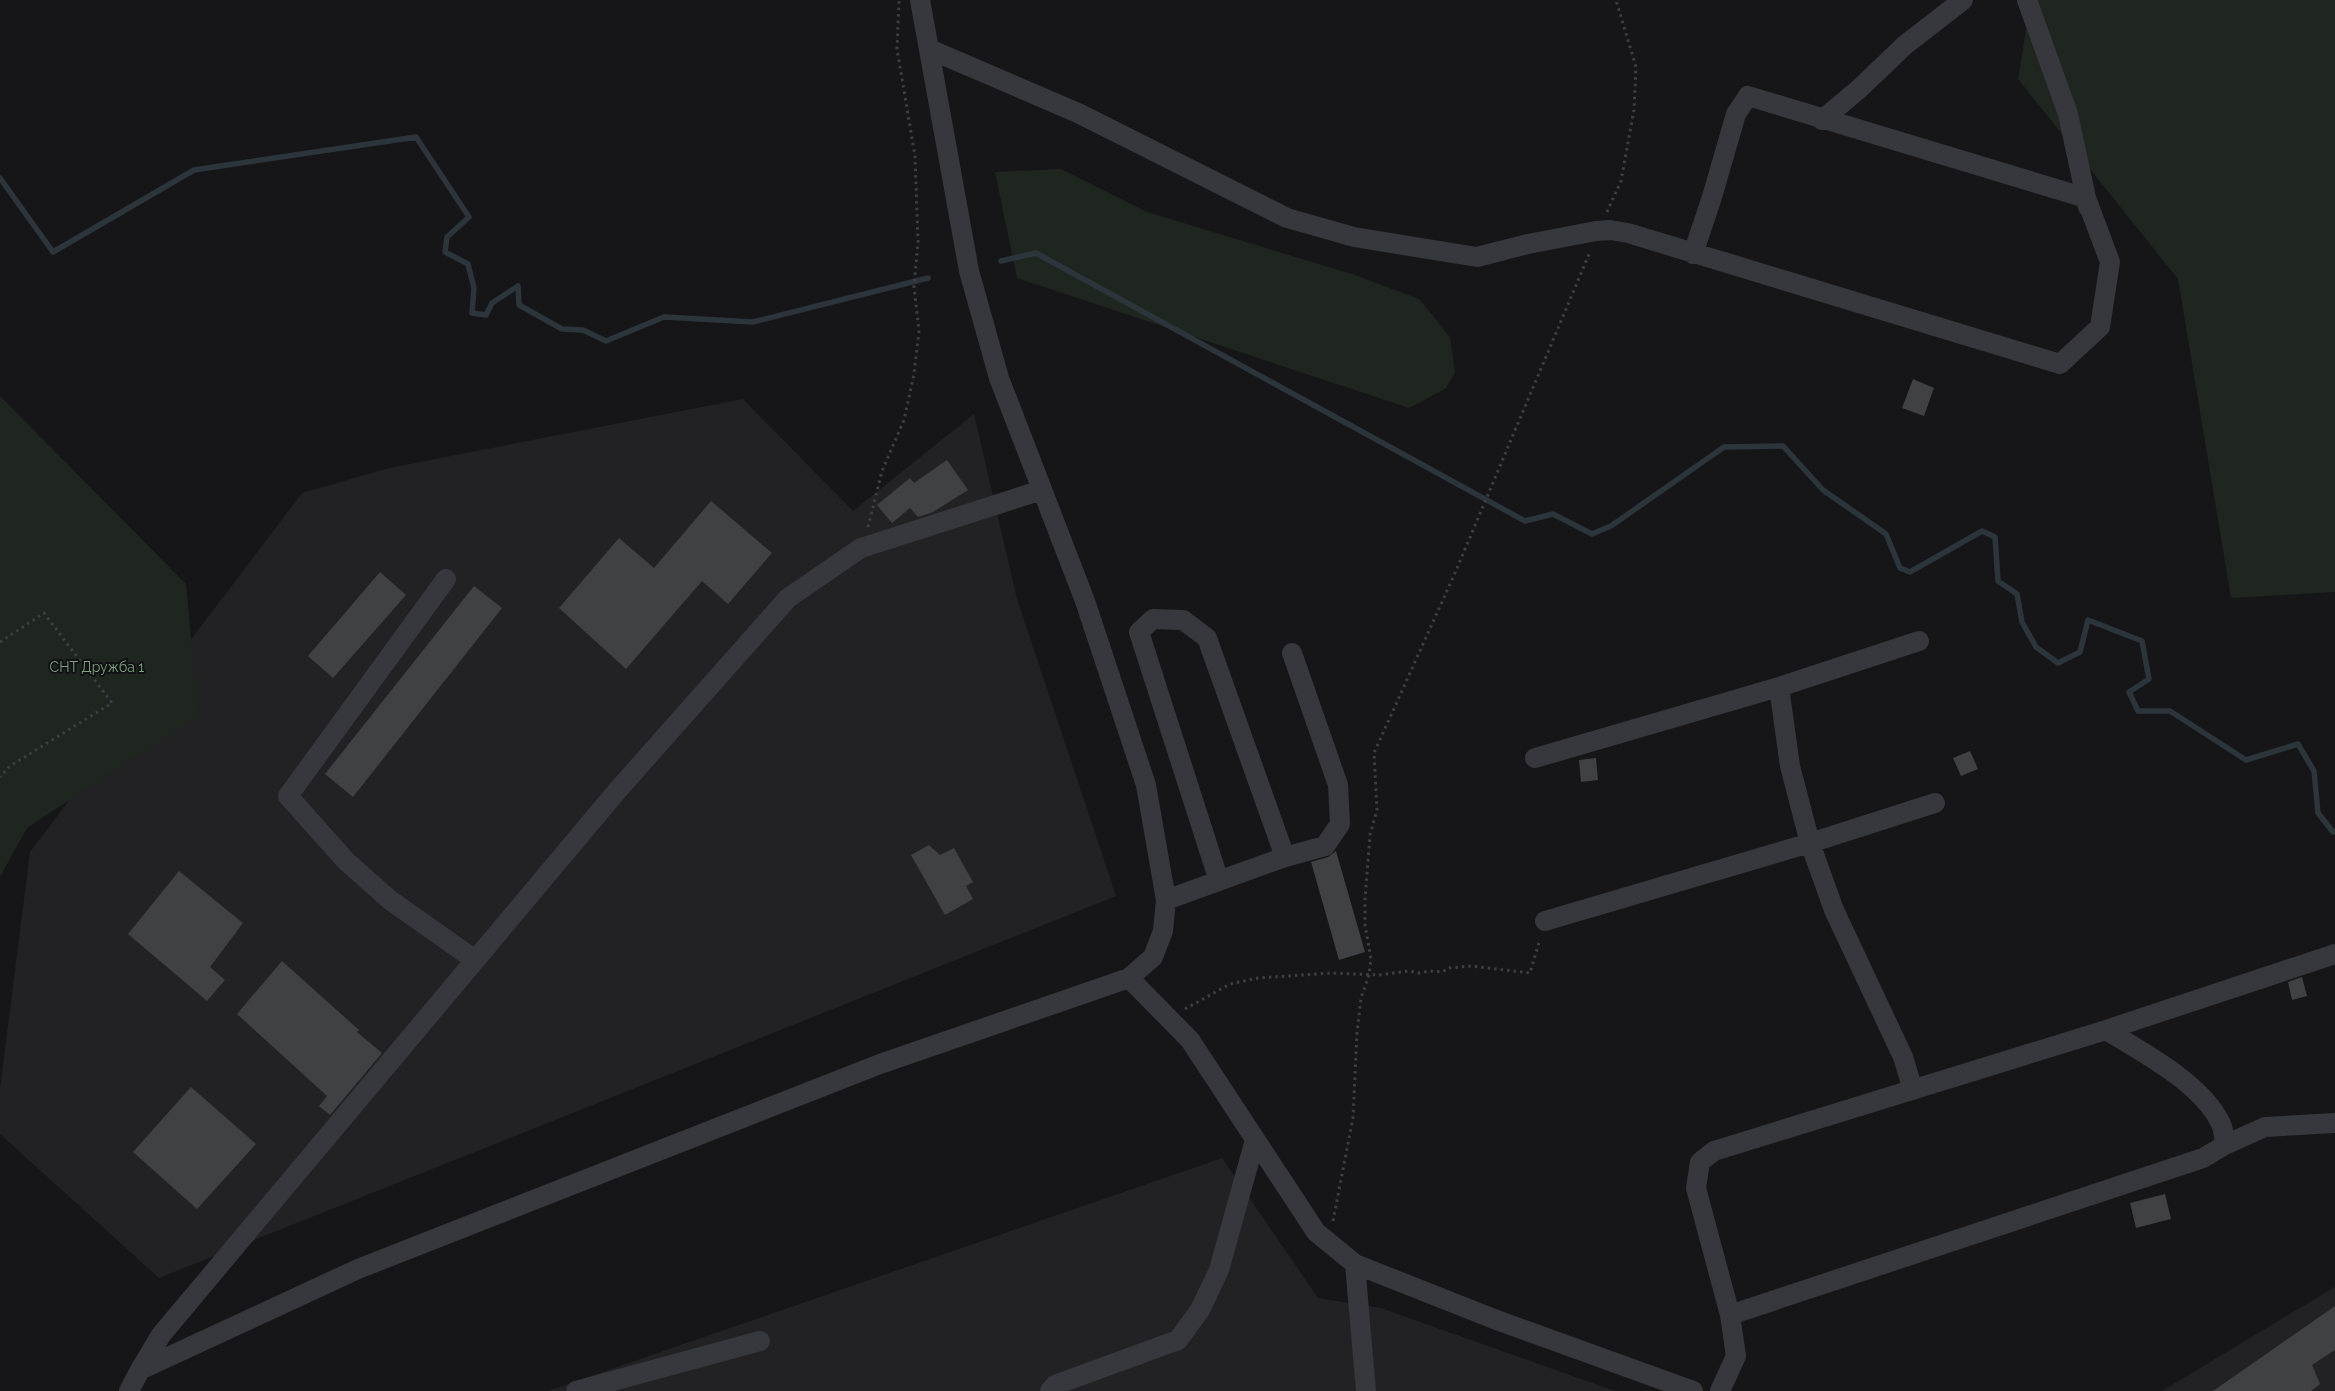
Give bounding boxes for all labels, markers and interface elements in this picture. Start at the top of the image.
park label: СНТ Дружба 1 [50,659,144,675]

